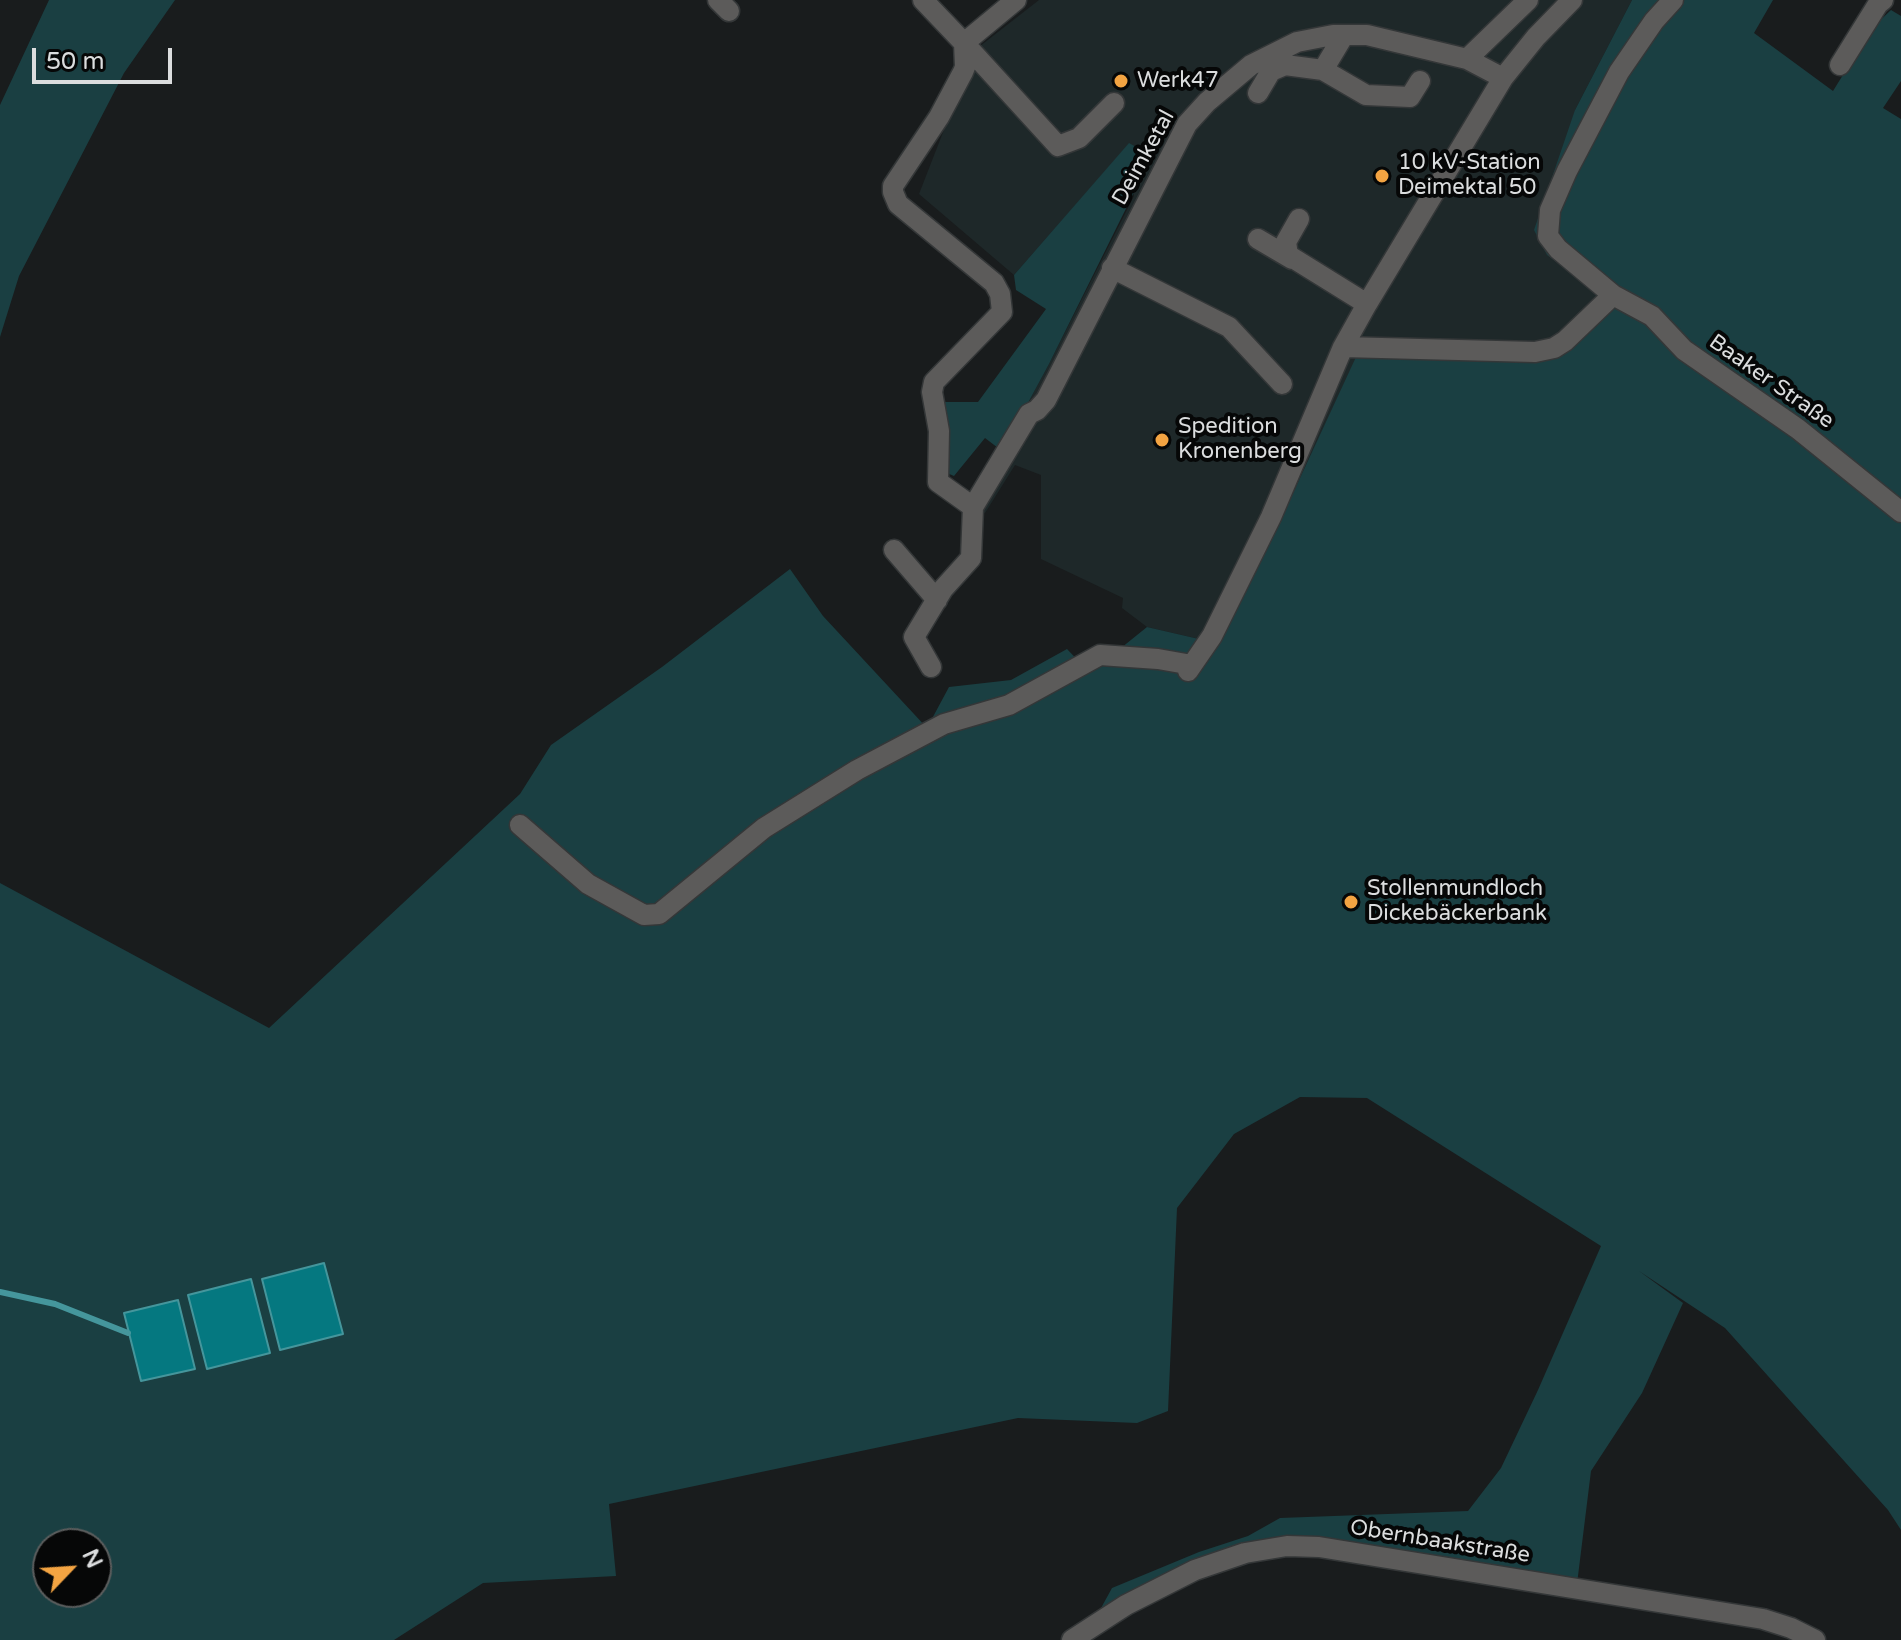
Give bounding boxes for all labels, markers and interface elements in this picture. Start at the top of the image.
scale bar [36,32,176,82]
text: 50 m [46,47,104,76]
place label: Werk47 [1137,68,1219,94]
marker: Werk47 [1112,72,1130,90]
street label: Deimketal [1107,106,1181,210]
place label: 10 kV-Station Deimektal 50 [1398,150,1541,202]
marker: 10 kV-Station Deimektal 50 [1373,167,1391,185]
street label: Baaker Straße [1703,329,1839,435]
place label: Spedition Kronenberg [1178,414,1302,466]
marker: Spedition Kronenberg [1153,431,1171,449]
place label: Stollenmundloch Dickebäckerbank [1367,876,1547,928]
marker: Stollenmundloch Dickebäckerbank [1342,893,1360,911]
street label: Obernbaakstraße [1348,1515,1532,1569]
north arrow [32,1528,112,1608]
text: N [76,1545,107,1572]

